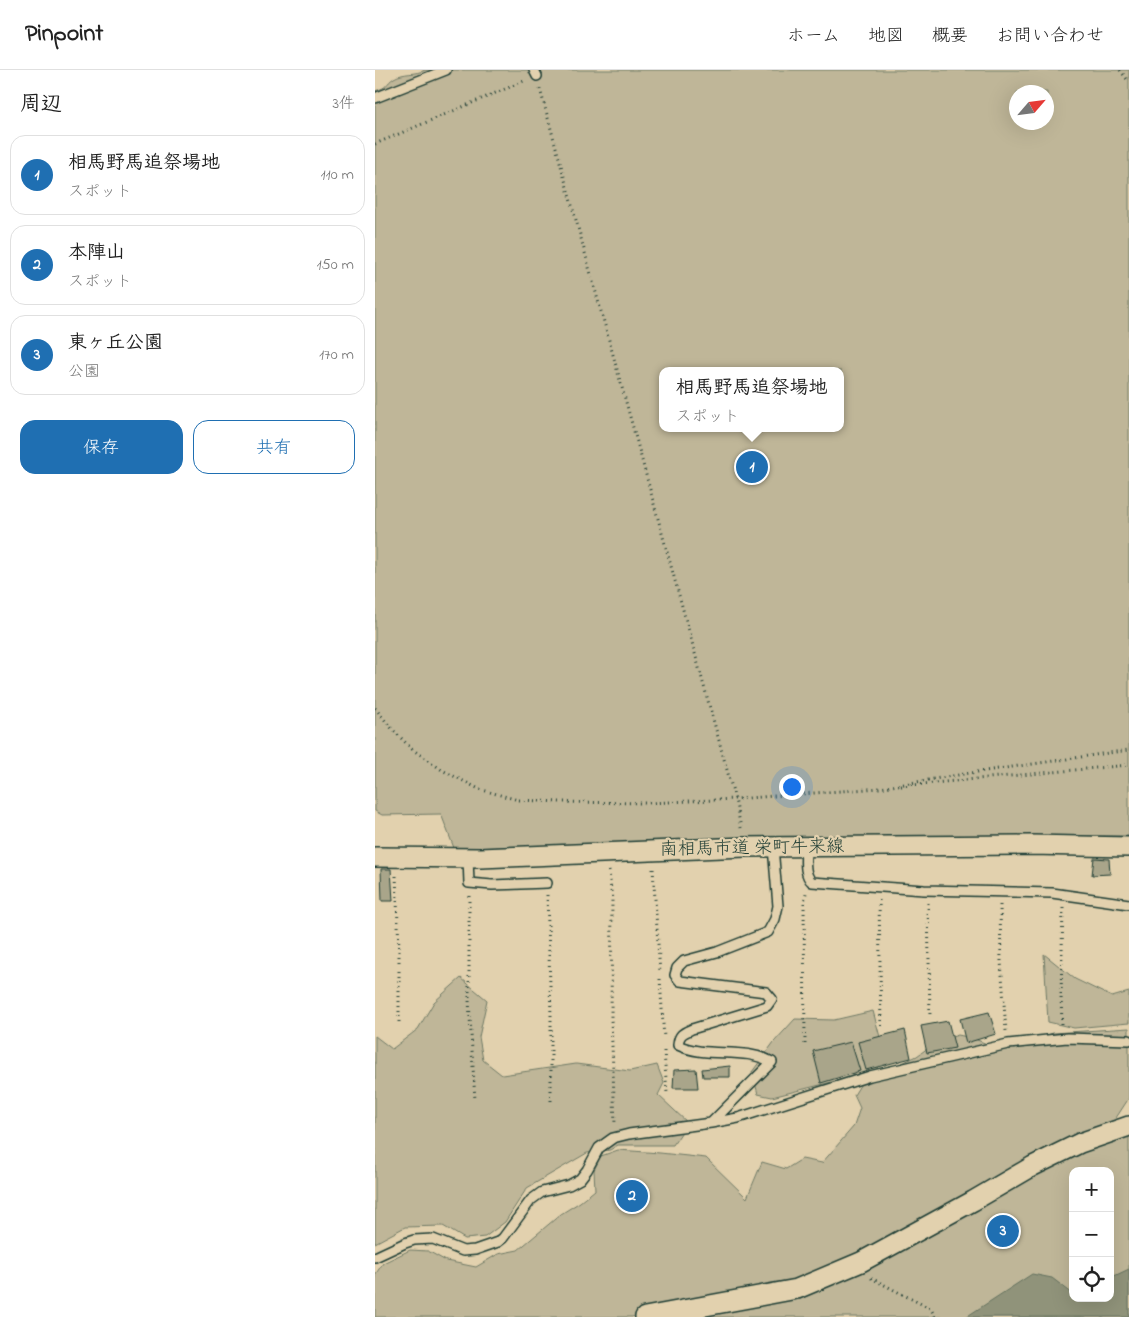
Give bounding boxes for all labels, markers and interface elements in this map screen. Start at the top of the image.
text: Pinpoint [25,17,103,52]
text: ホーム [787,24,840,50]
text: 地図 [868,24,904,50]
text: 概要 [932,24,968,50]
text: お問い合わせ [996,24,1104,50]
north arrow [1009,85,1054,130]
text: 周辺 [20,90,62,120]
text: 3件 [332,92,355,116]
text: 相馬野馬追祭場地 [68,150,220,177]
text: 1 [34,163,40,187]
text: 110 m [320,163,354,187]
text: スポット [68,180,132,204]
text: 本陣山 [68,240,125,267]
text: 2 [33,253,41,277]
text: 150 m [316,253,354,277]
text: スポット [68,270,132,294]
text: 東ヶ丘公園 [68,330,163,357]
text: 3 [34,343,40,367]
text: 170 m [319,343,354,367]
text: 公園 [68,360,100,384]
popup [659,367,844,432]
text: 相馬野馬追祭場地 [675,375,828,402]
text: スポット [675,405,740,429]
button: 保存 [20,420,183,474]
button: 共有 [193,420,355,474]
pin: 1 [736,448,768,486]
your location [779,774,805,800]
street label: 南相馬市道 栄町牛来線 [660,834,844,864]
map controls [1069,1167,1114,1302]
button: + [1069,1167,1114,1212]
pin: 2 [616,1177,648,1215]
pin: 3 [987,1212,1019,1250]
button: − [1069,1212,1114,1257]
button: locate [1069,1257,1114,1302]

